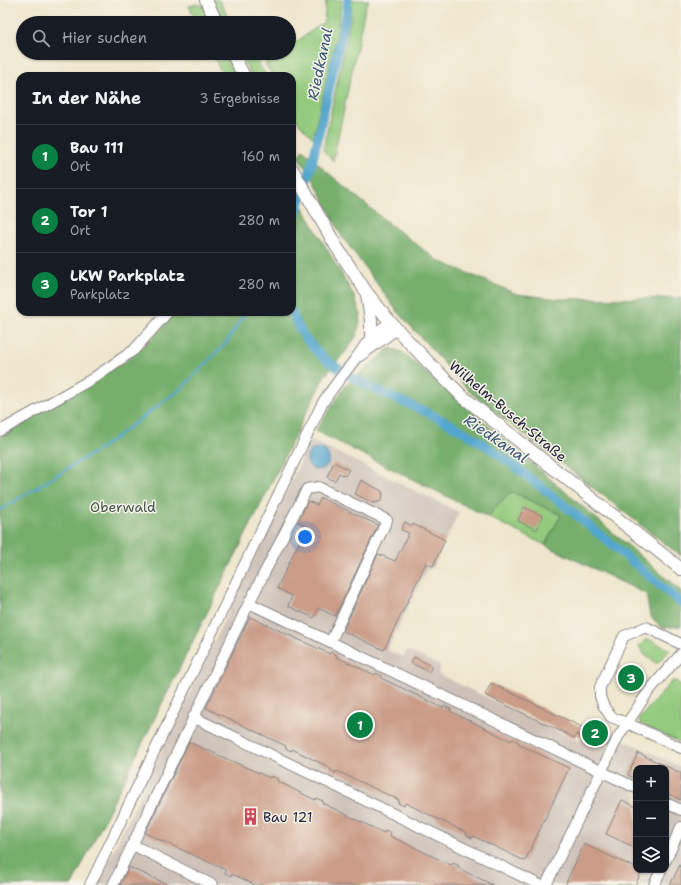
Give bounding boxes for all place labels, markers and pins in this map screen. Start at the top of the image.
pin: 3 [618,663,644,693]
pin: 1 [347,710,373,740]
pin: 2 [582,718,608,748]
building icon: Bau 121 [240,807,260,827]
place label: Bau 121 [263,808,313,826]

